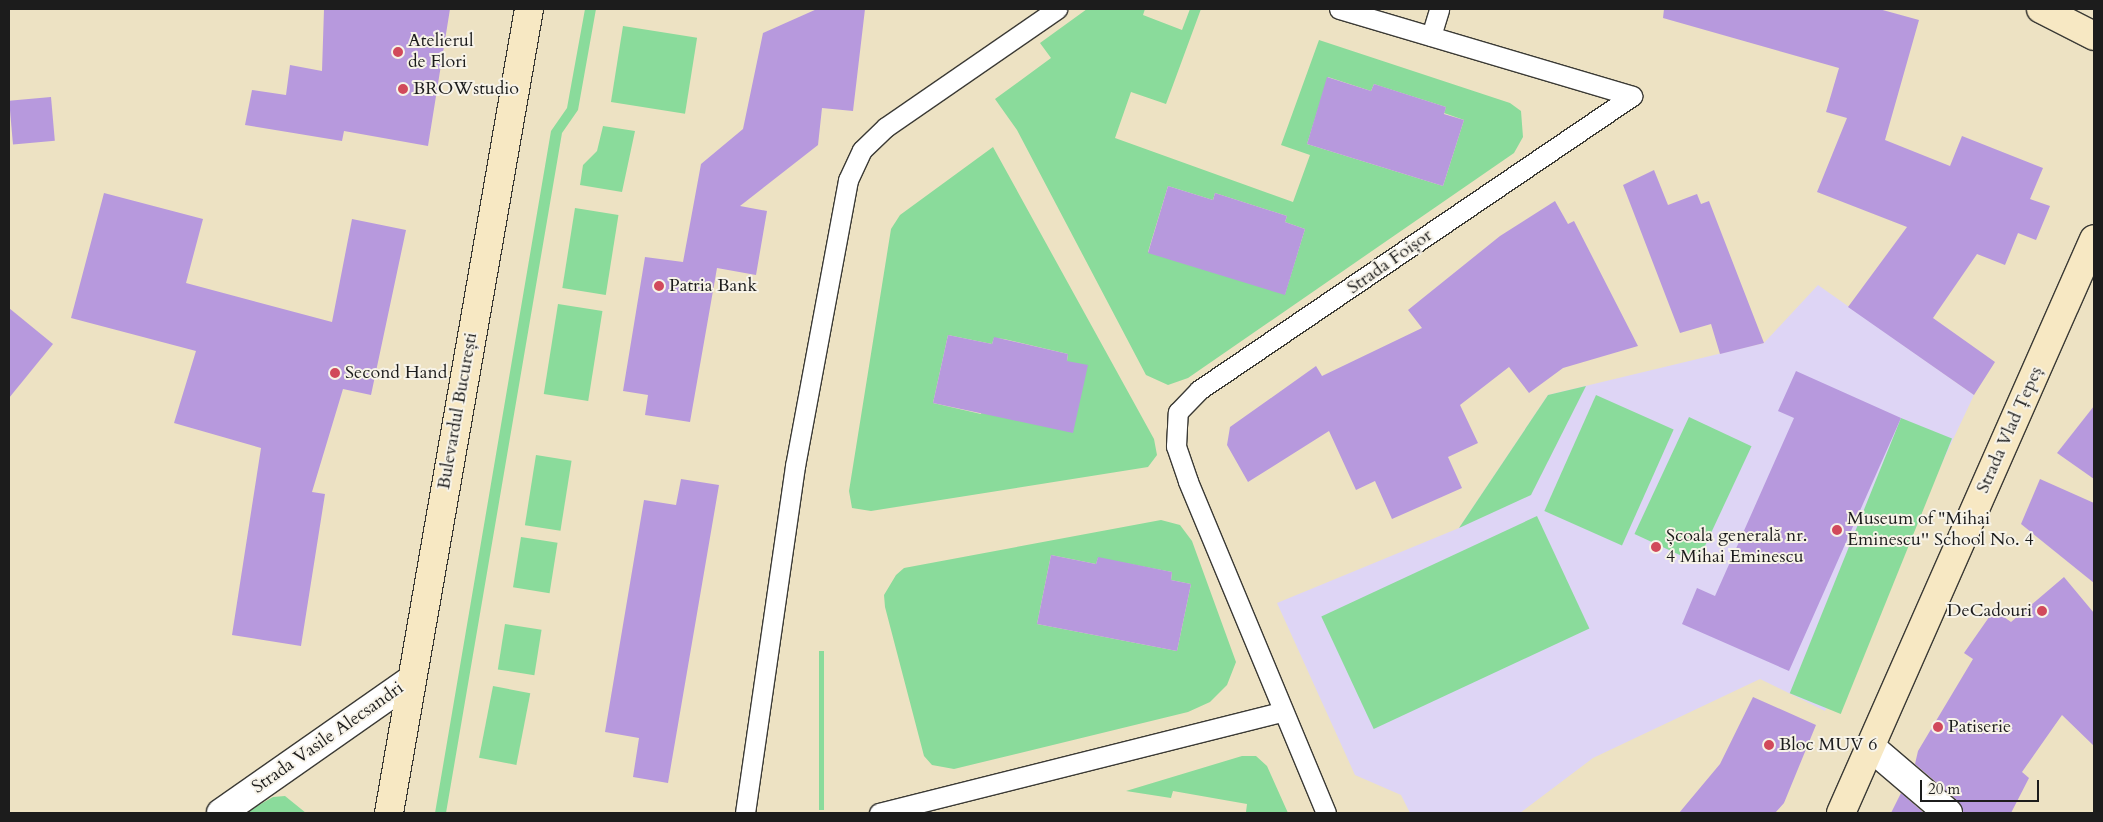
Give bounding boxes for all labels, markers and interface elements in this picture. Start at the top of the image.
place label: Atelierul de Flori [408,31,474,74]
marker: Atelierul de Flori [392,46,404,58]
place label: BROWstudio [413,78,519,100]
marker: BROWstudio [397,83,409,95]
street label: Strada Foișor [1343,225,1437,299]
place label: Patria Bank [669,275,757,297]
marker: Patria Bank [653,280,665,292]
street label: Bulevardul București [434,331,482,491]
place label: Second Hand [345,362,447,384]
street label: Strada Vlad Țepeș [1972,363,2048,497]
marker: Second Hand [329,367,341,379]
place label: Museum of "Mihai Eminescu'' School No. 4 [1847,509,2034,552]
marker: Museum of "Mihai Eminescu'' School No. 4 [1831,524,1843,536]
place label: Școala generală nr. 4 Mihai Eminescu [1666,526,1807,568]
marker: Școala generală nr. 4 Mihai Eminescu [1650,541,1662,553]
place label: DeCadouri [1947,600,2032,622]
marker: DeCadouri [2036,605,2048,617]
street label: Strada Vasile Alecsandri [248,678,408,798]
place label: Patiserie [1948,716,2011,738]
marker: Patiserie [1932,721,1944,733]
place label: Bloc MUV 6 [1779,734,1878,756]
marker: Bloc MUV 6 [1763,739,1775,751]
scale bar [1923,770,2042,802]
text: 20 m [1928,779,1960,799]

